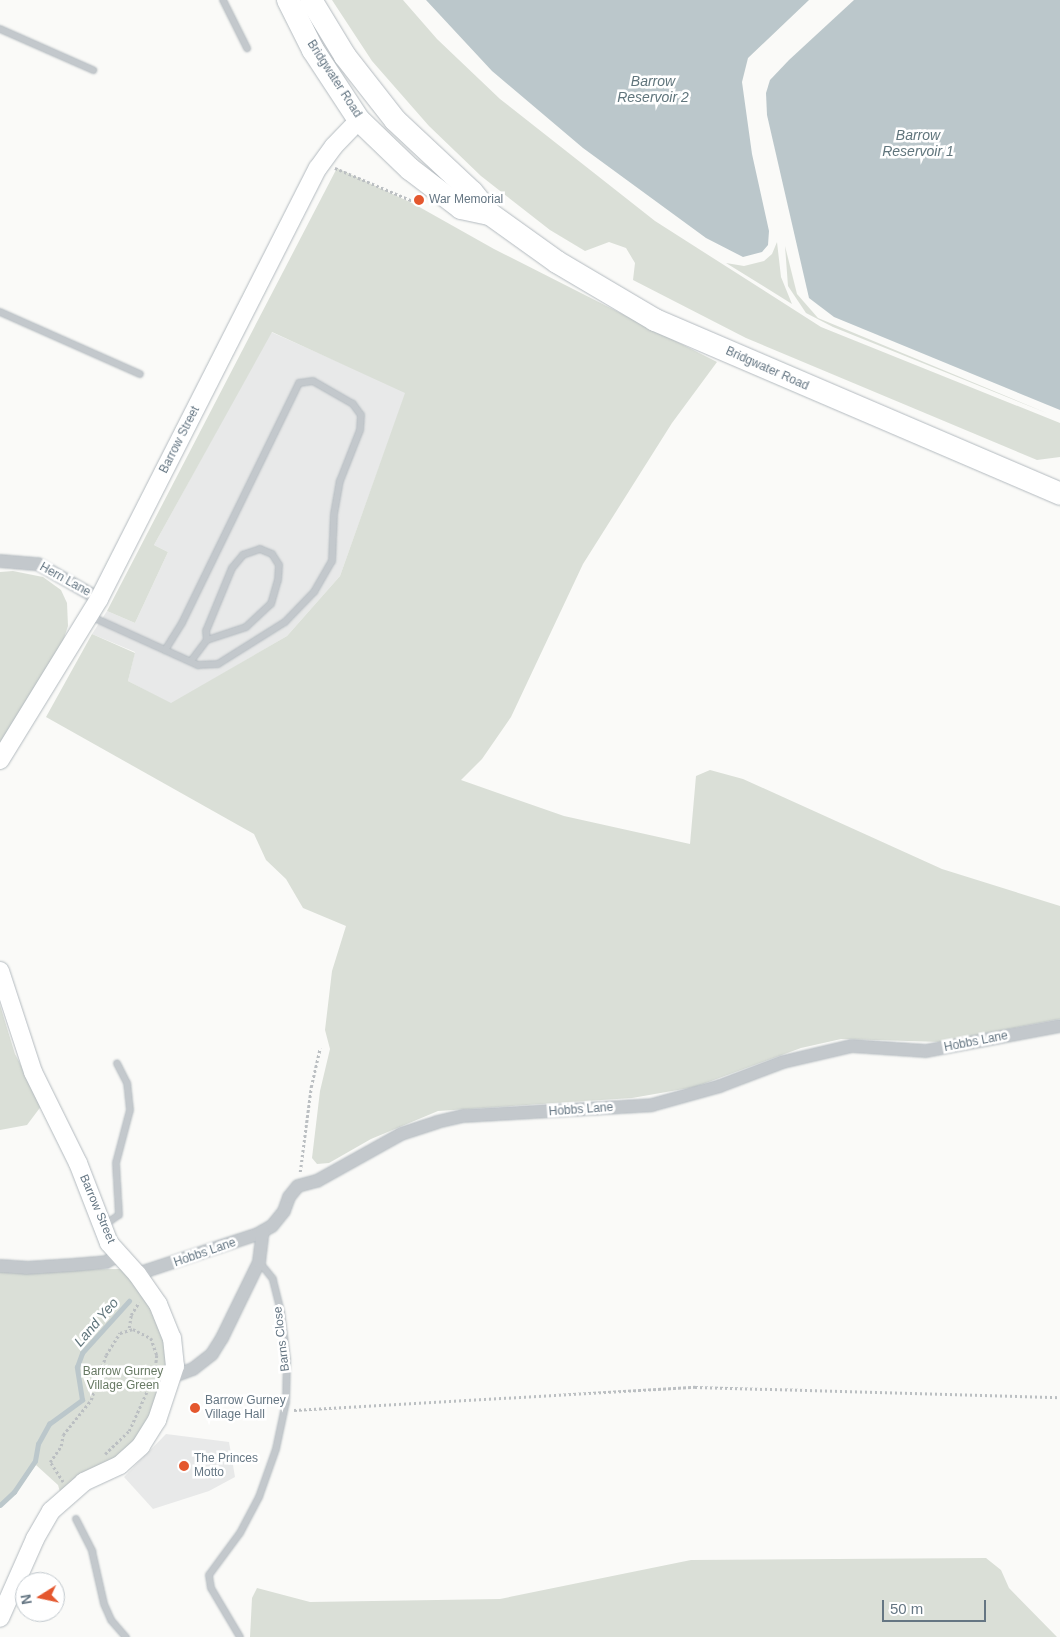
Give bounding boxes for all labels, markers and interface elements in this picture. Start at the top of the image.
street label: Bridgwater Road [304,38,364,120]
water label: Barrow Reservoir 2 [617,73,689,105]
water label: Barrow Reservoir 1 [882,127,954,160]
place label: War Memorial [429,193,503,207]
marker: War Memorial [413,194,425,206]
street label: Bridgwater Road [723,344,811,394]
street label: Barrow Street [157,404,203,476]
street label: Hern Lane [37,560,93,600]
street label: Hobbs Lane [943,1029,1009,1055]
street label: Hobbs Lane [548,1101,614,1119]
street label: Barrow Street [76,1172,118,1246]
street label: Hobbs Lane [172,1236,238,1270]
water label: Land Yeo [70,1294,122,1350]
street label: Barns Close [271,1306,293,1372]
park label: Barrow Gurney Village Green [83,1365,163,1393]
place label: Barrow Gurney Village Hall [205,1394,286,1422]
marker: Barrow Gurney Village Hall [189,1402,201,1414]
place label: The Princes Motto [194,1452,258,1480]
marker: The Princes Motto [178,1460,190,1472]
north arrow [15,1572,65,1622]
scale bar [885,1590,989,1622]
text: N [17,1593,35,1606]
text: 50 m [890,1600,923,1617]

